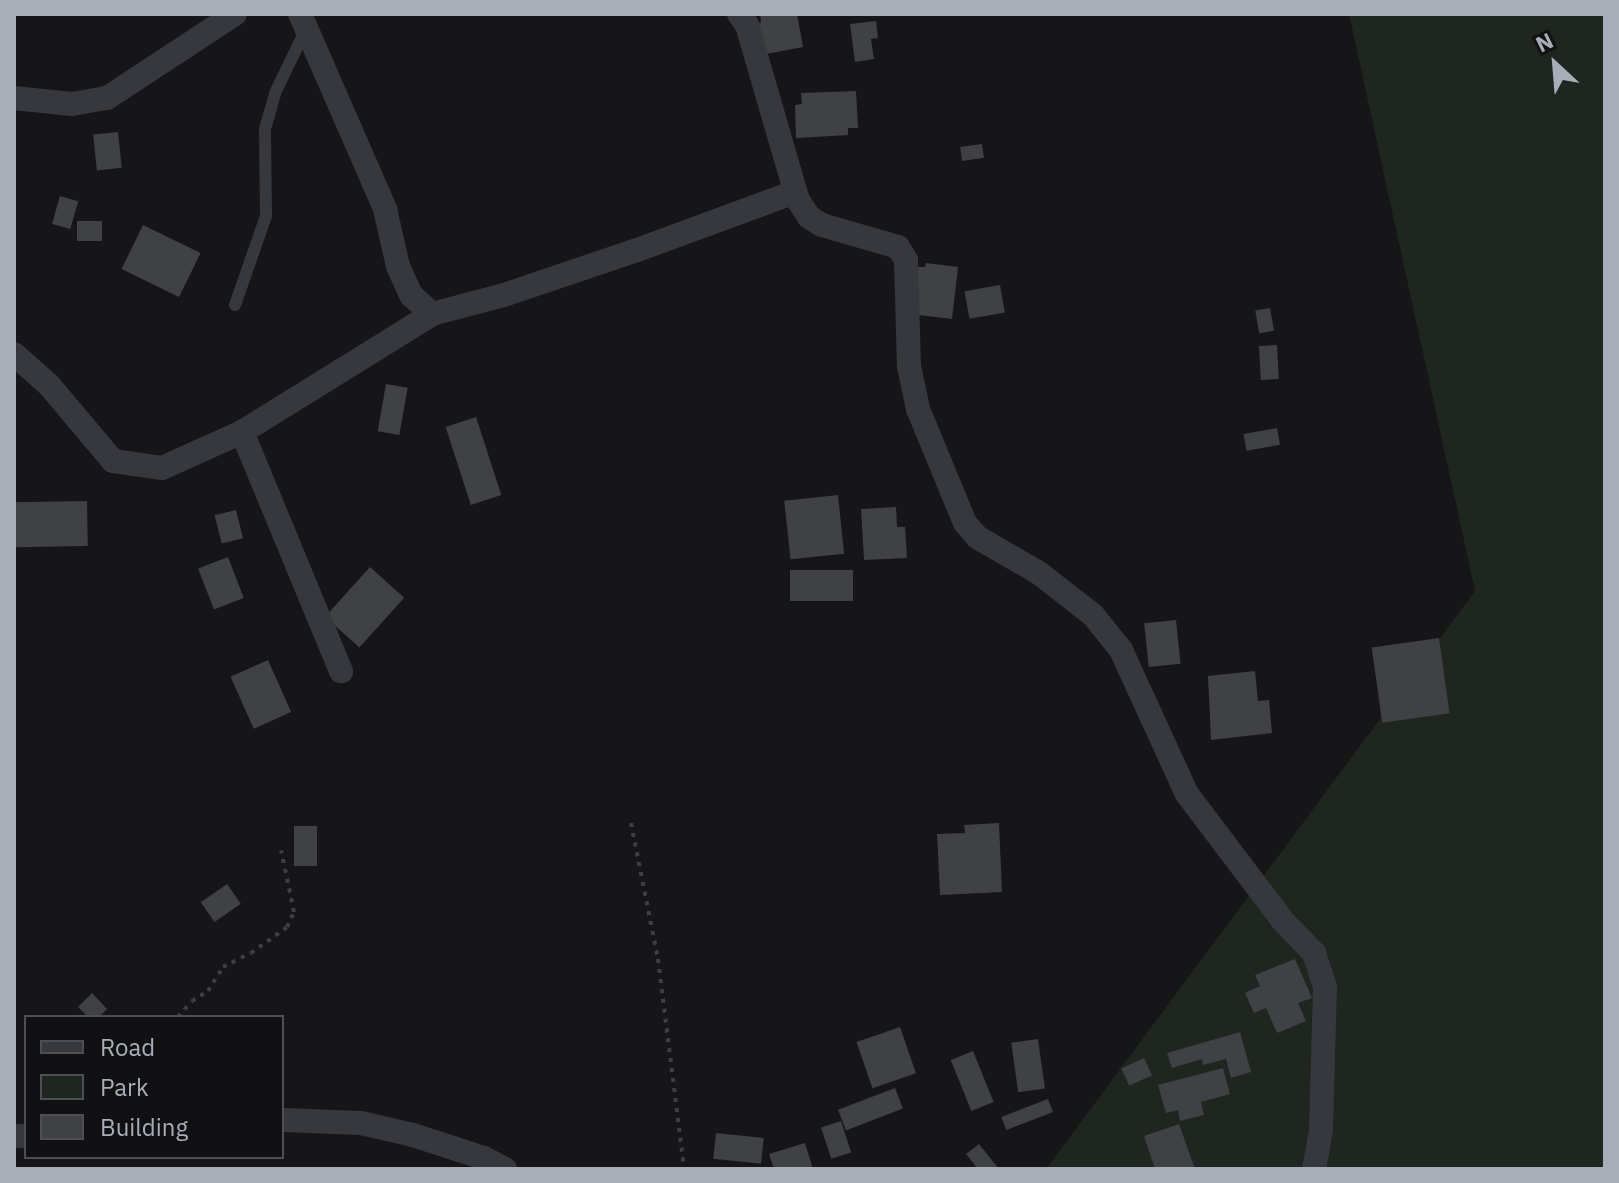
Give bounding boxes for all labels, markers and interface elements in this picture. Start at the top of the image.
north arrow [1515,24,1595,104]
text: N [1531,25,1558,59]
legend [24,1015,284,1159]
text: Road [100,1031,155,1063]
text: Park [100,1071,149,1103]
text: Building [100,1111,188,1143]

